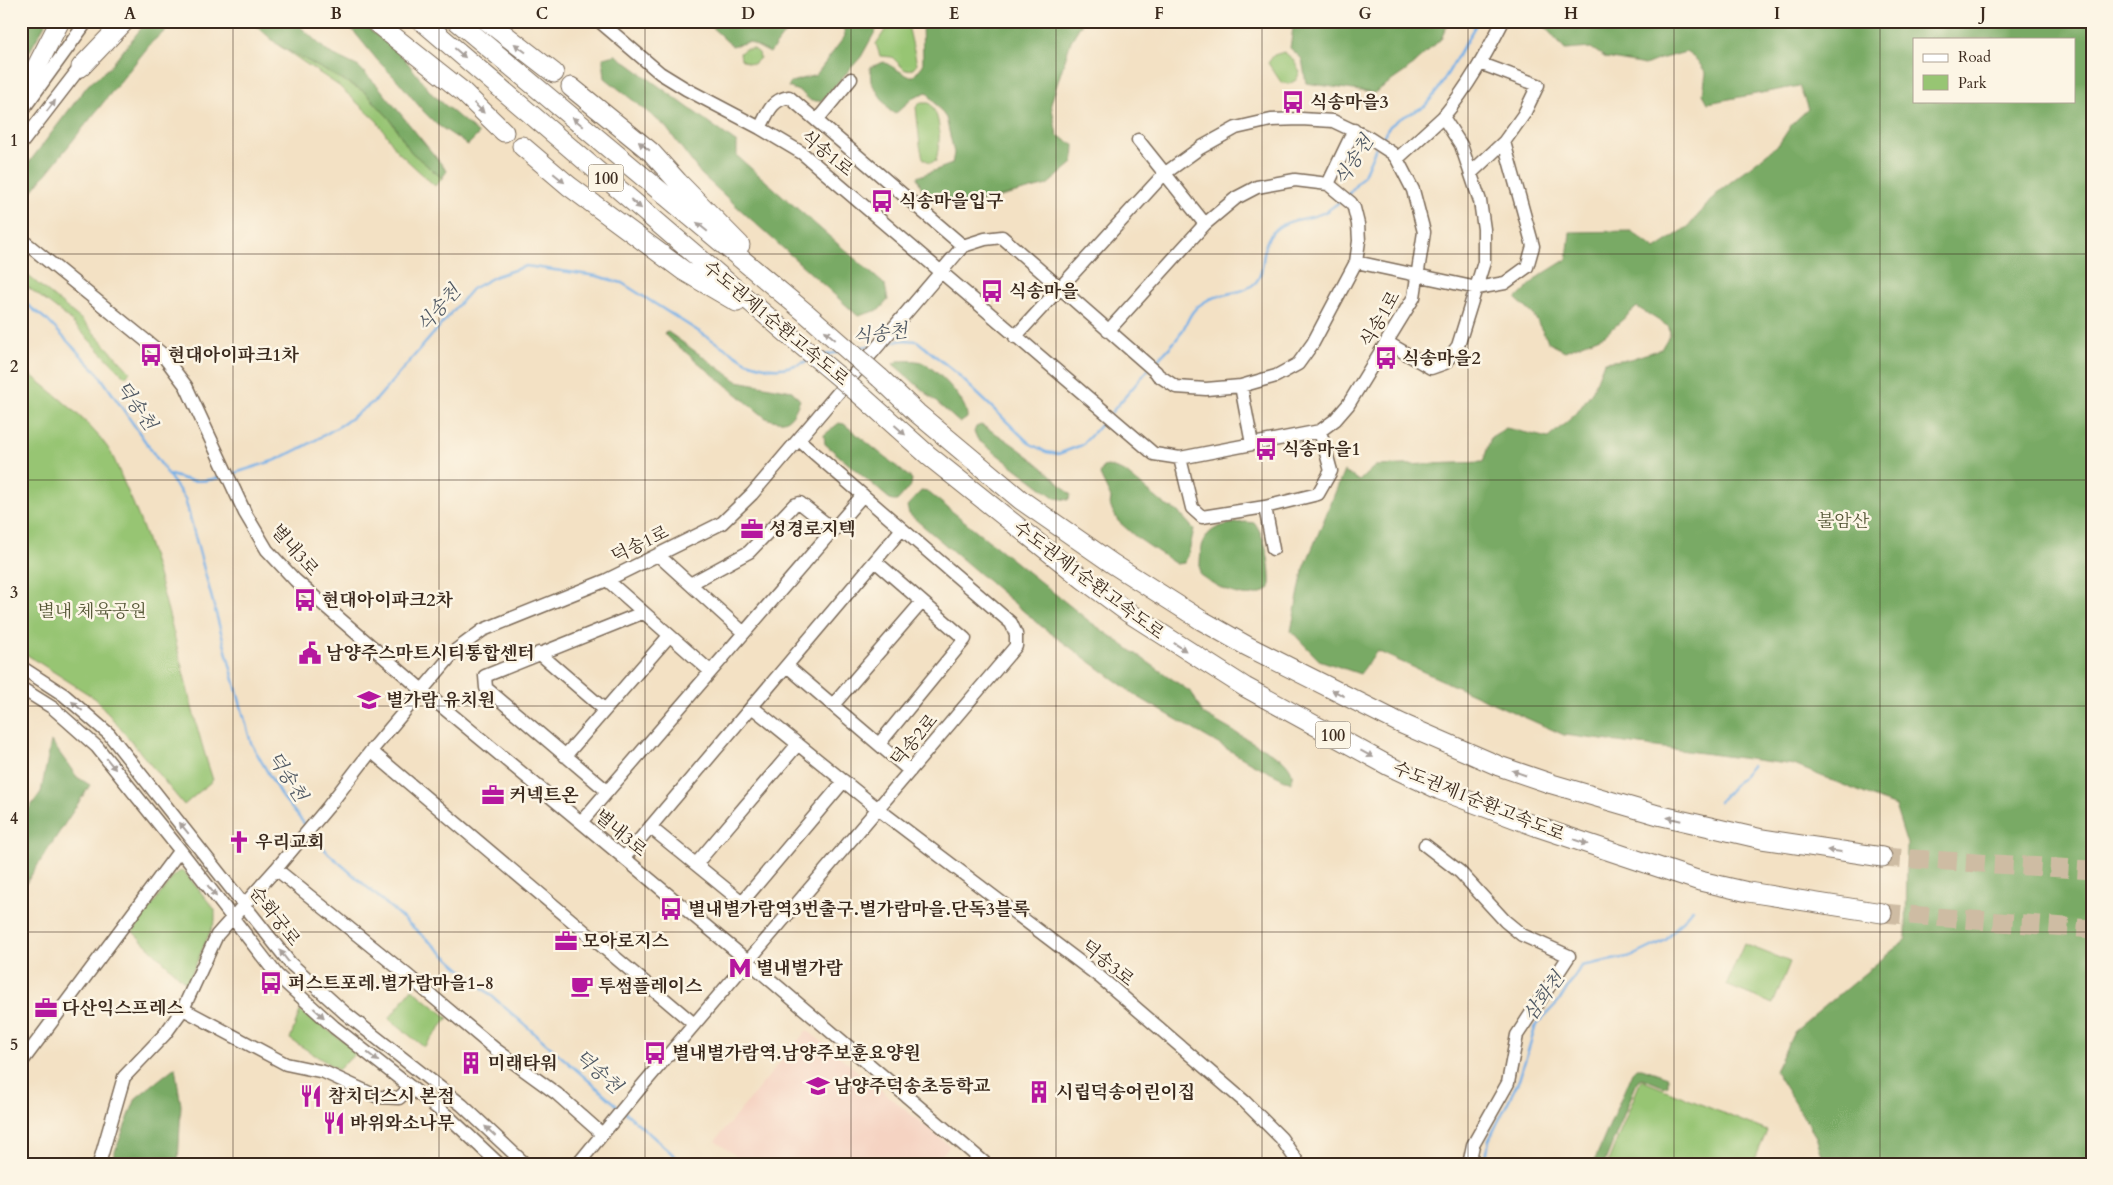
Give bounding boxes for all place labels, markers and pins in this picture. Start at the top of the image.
bus stop icon: 식송마을3 [1280,89,1306,115]
place label: 식송마을3 [1310,90,1389,115]
bus stop icon: 식송마을입구 [869,188,895,214]
place label: 식송마을입구 [899,189,1004,214]
bus stop icon: 식송마을 [979,278,1005,304]
place label: 식송마을 [1009,279,1079,304]
bus stop icon: 현대아이파크1차 [138,342,164,368]
place label: 현대아이파크1차 [168,343,300,368]
bus stop icon: 식송마을2 [1373,345,1399,371]
place label: 식송마을2 [1402,346,1481,371]
bus stop icon: 식송마을1 [1253,436,1279,462]
place label: 식송마을1 [1282,437,1361,462]
office icon: 성경로지텍 [739,516,765,542]
place label: 성경로지텍 [769,517,856,542]
bus stop icon: 현대아이파크2차 [292,587,318,613]
place label: 현대아이파크2차 [322,588,454,613]
public building icon: 남양주스마트시티통합센터 [297,640,323,666]
place label: 남양주스마트시티통합센터 [326,641,535,666]
school or university icon: 별가람 유치원 [356,687,382,713]
place label: 별가람 유치원 [386,688,495,713]
office icon: 커넥트온 [480,782,506,808]
place label: 커넥트온 [509,783,579,808]
church icon: 우리교회 [226,829,252,855]
place label: 우리교회 [255,830,325,855]
bus stop icon: 별내별가람역3번출구.별가람마을.단독3블록 [658,896,684,922]
place label: 별내별가람역3번출구.별가람마을.단독3블록 [688,897,1030,922]
office icon: 모아로지스 [553,928,579,954]
place label: 모아로지스 [582,929,670,954]
metro station icon: 별내별가람 [727,955,753,981]
place label: 별내별가람 [756,956,844,981]
bus stop icon: 퍼스트포레.별가람마을1-8 [258,970,284,996]
place label: 퍼스트포레.별가람마을1-8 [288,971,494,996]
cafe icon: 투썸플레이스 [569,973,595,999]
place label: 투썸플레이스 [598,974,703,999]
office icon: 다산익스프레스 [33,995,59,1021]
place label: 다산익스프레스 [62,996,184,1021]
bus stop icon: 별내별가람역.남양주보훈요양원 [642,1040,668,1066]
place label: 별내별가람역.남양주보훈요양원 [672,1041,921,1066]
building icon: 미래타워 [458,1050,484,1076]
place label: 미래타워 [488,1051,558,1076]
school or university icon: 남양주덕송초등학교 [805,1073,831,1099]
place label: 남양주덕송초등학교 [834,1074,991,1099]
building icon: 시립덕송어린이집 [1026,1079,1052,1105]
place label: 시립덕송어린이집 [1056,1080,1195,1105]
restaurant icon: 참치더스시 본점 [298,1083,324,1109]
place label: 참치더스시 본점 [328,1084,455,1109]
restaurant icon: 바위와소나무 [321,1110,347,1136]
place label: 바위와소나무 [350,1111,455,1136]

